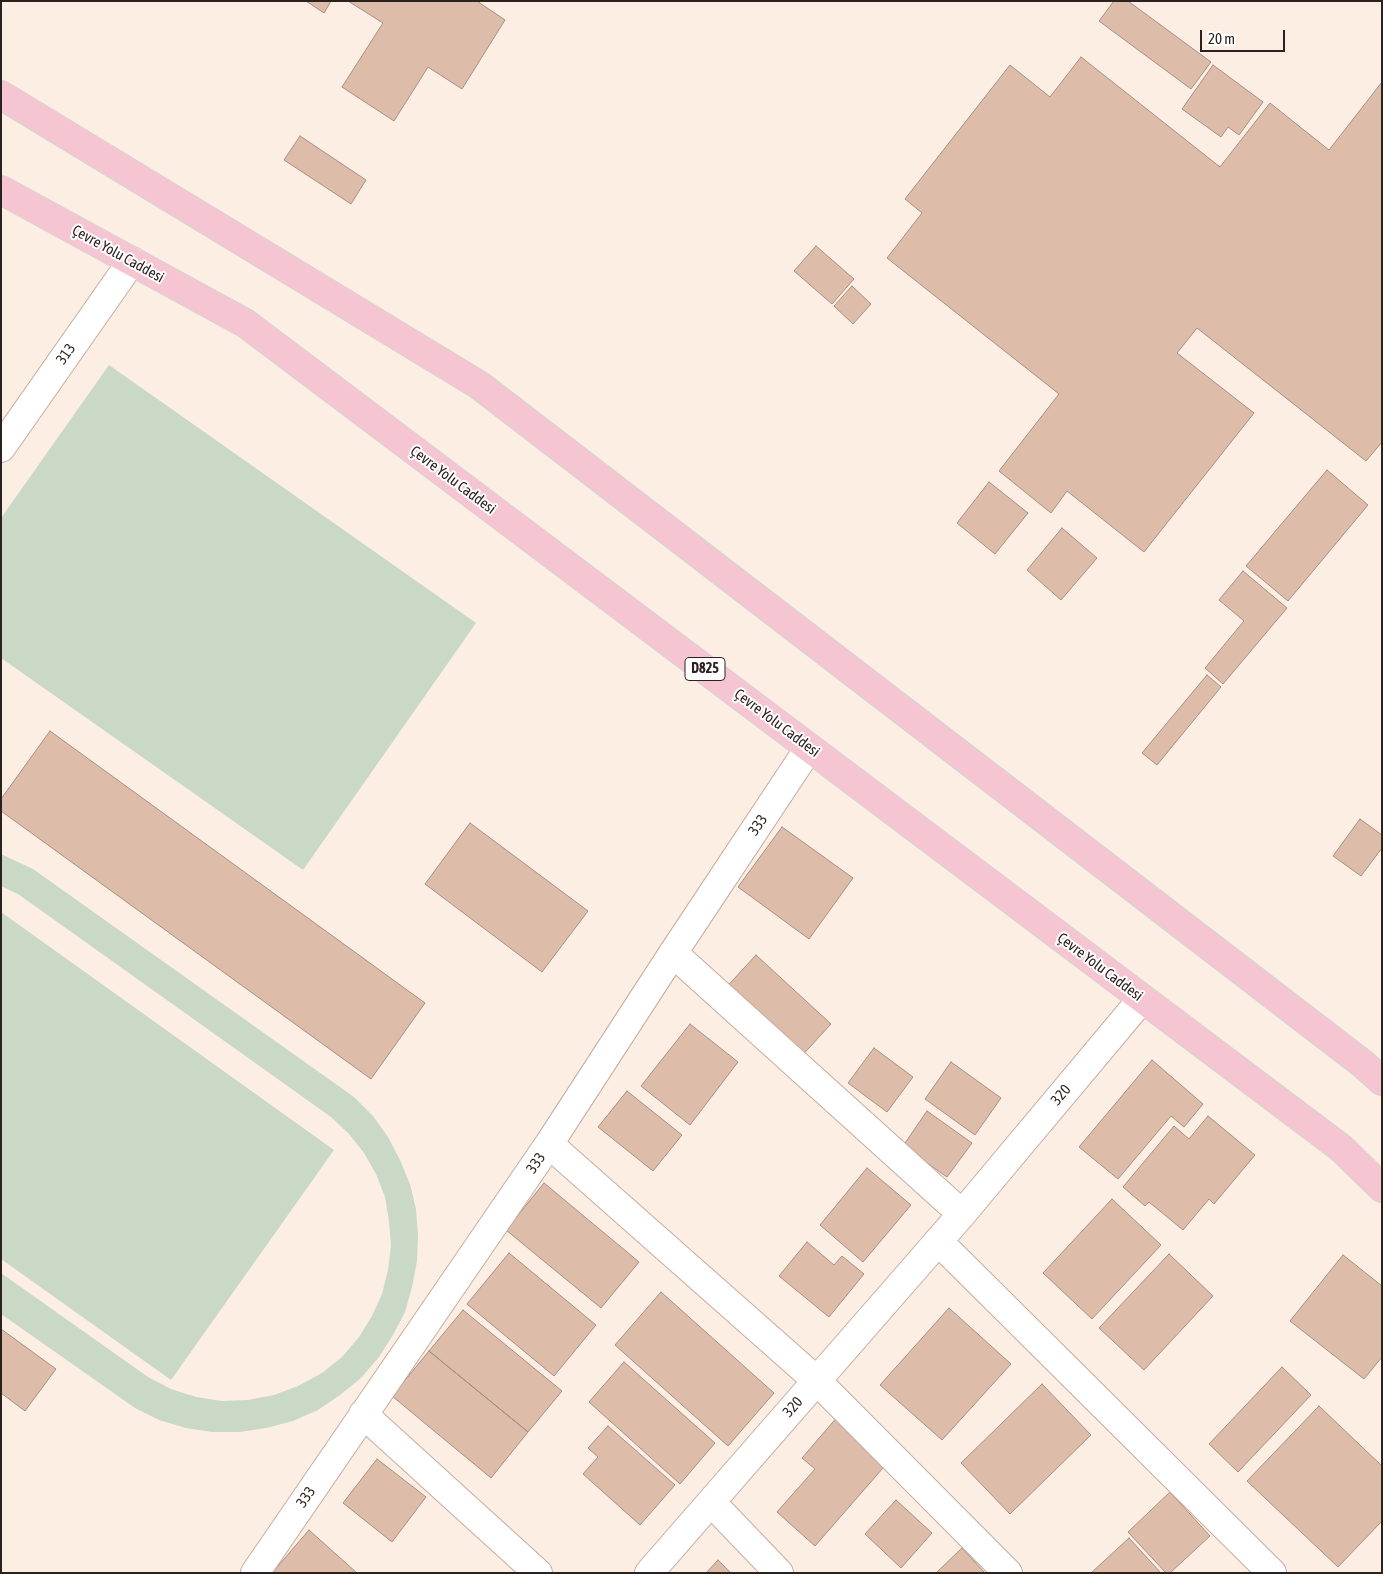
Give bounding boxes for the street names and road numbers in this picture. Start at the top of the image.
street label: Çevre Yolu Caddesi [69,221,167,287]
street label: 313 [53,340,79,368]
street label: Çevre Yolu Caddesi [407,442,499,518]
road number: D825 [685,658,725,681]
street label: Çevre Yolu Caddesi [731,685,823,761]
street label: 333 [745,811,771,839]
street label: Çevre Yolu Caddesi [1054,929,1146,1005]
street label: 320 [1047,1081,1075,1109]
street label: 333 [523,1149,549,1177]
street label: 320 [779,1393,807,1421]
street label: 333 [293,1483,319,1511]

